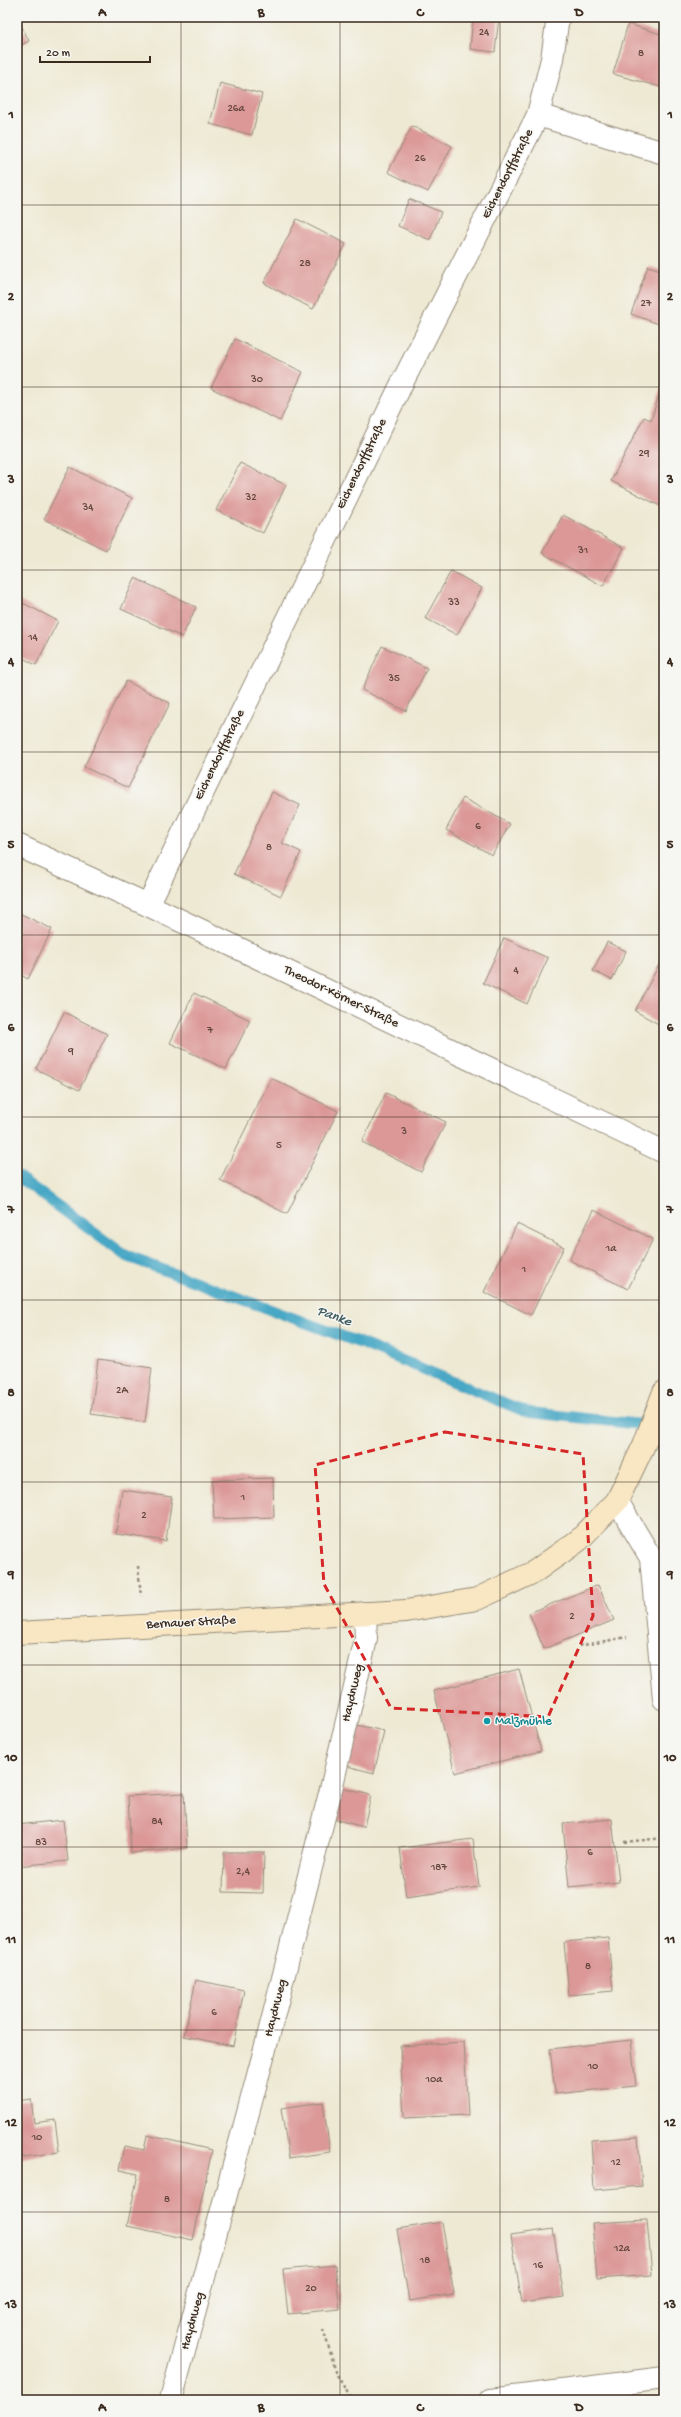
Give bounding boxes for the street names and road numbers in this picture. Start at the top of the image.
street label: Eichendorffstraße [479,126,537,221]
street label: Eichendorffstraße [334,416,390,512]
street label: Eichendorffstraße [192,707,248,803]
street label: Theodor-Körner-Straße [280,962,401,1032]
street label: Bernauer Straße [145,1613,236,1633]
street label: Haydnweg [339,1663,367,1723]
street label: Haydnweg [262,1978,290,2038]
street label: Haydnweg [178,2291,208,2351]

